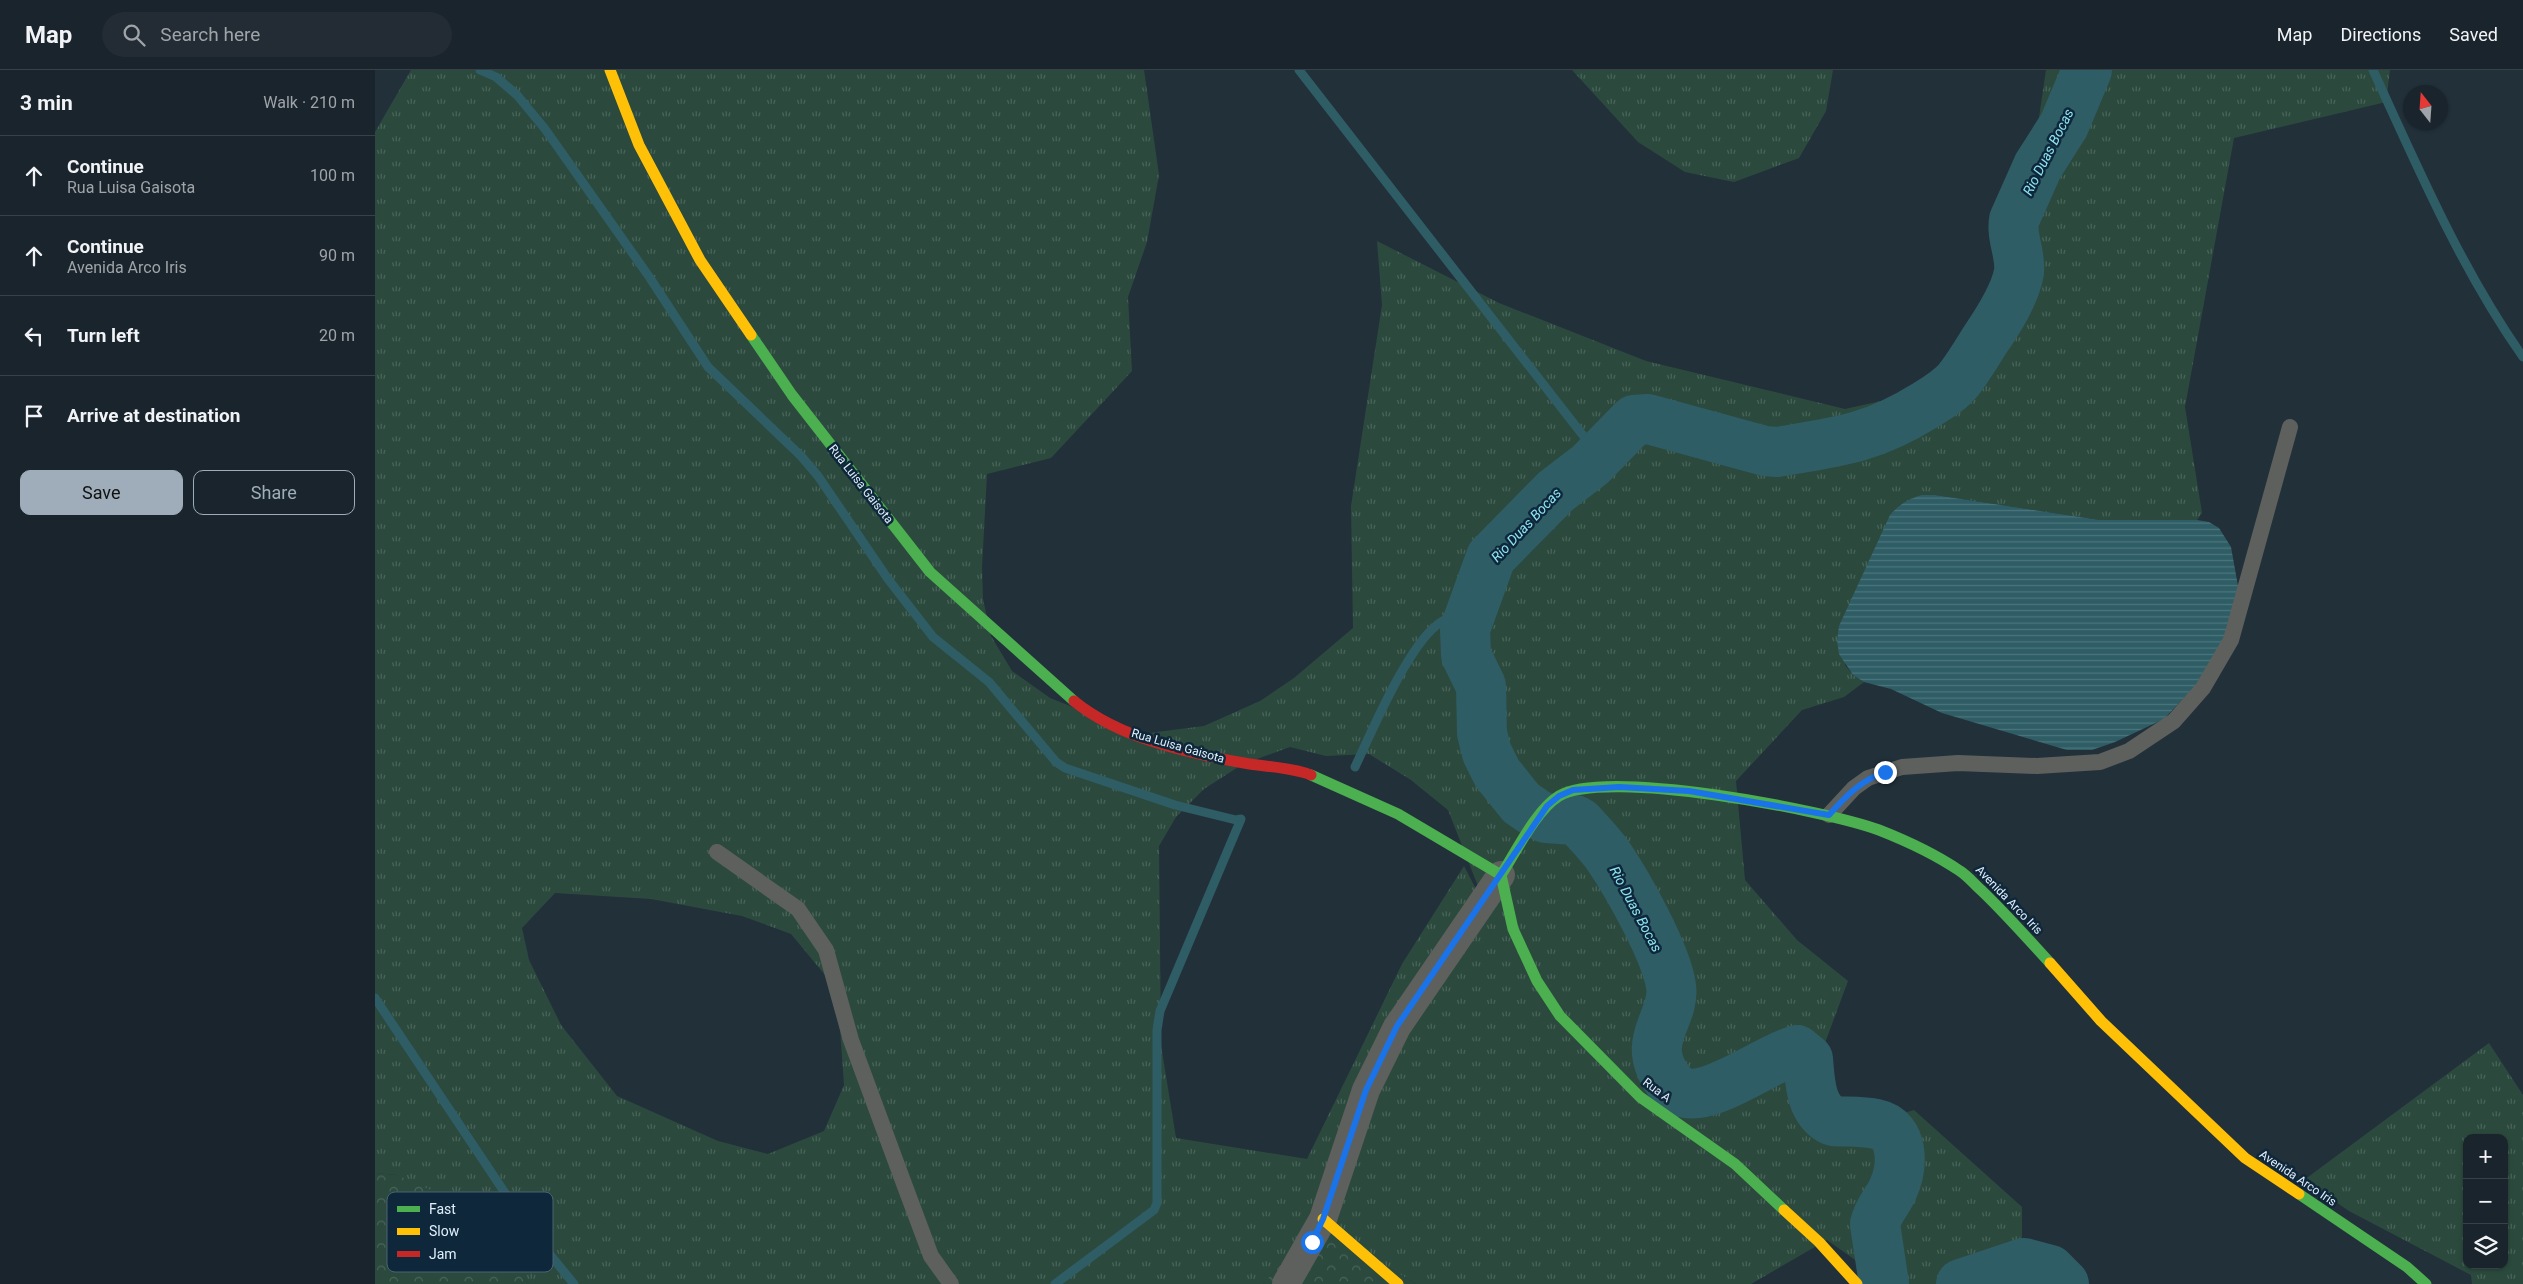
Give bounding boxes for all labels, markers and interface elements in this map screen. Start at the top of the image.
search box [102,12,452,57]
text: Map [25,21,72,49]
icon: search [120,21,148,49]
text: Search here [160,23,260,46]
text: Map [2277,24,2312,45]
text: Directions [2340,24,2421,45]
text: Saved [2449,24,2498,45]
north arrow [2403,85,2448,130]
text: 3 min [20,91,73,115]
text: Walk · 210 m [263,93,355,112]
water label: Rio Duas Bocas [2019,106,2077,198]
text: Continue [67,155,144,178]
icon: ahead [20,162,48,190]
text: 100 m [310,166,355,185]
text: Rua Luisa Gaisota [67,178,195,197]
text: Continue [67,235,144,258]
icon: ahead [20,242,48,270]
text: 90 m [319,246,355,265]
text: Avenida Arco Iris [67,258,187,277]
icon: left [20,322,48,350]
text: Turn left [67,324,140,347]
text: 20 m [319,326,355,345]
icon: arrive [20,402,48,430]
text: Arrive at destination [67,404,240,427]
street label: Rua Luisa Gaisota [826,442,896,526]
button: Save [20,470,183,515]
button: Share [193,470,355,515]
water label: Rio Duas Bocas [1488,485,1564,565]
street label: Rua Luisa Gaisota [1130,726,1226,766]
route end [1874,761,1897,784]
water label: Rio Duas Bocas [1607,863,1665,955]
street label: Avenida Arco Iris [1973,863,2045,937]
street label: Rua A [1640,1075,1674,1105]
map controls [2463,1134,2508,1269]
button: + [2463,1134,2508,1179]
street label: Avenida Arco Iris [2257,1147,2339,1209]
button: − [2463,1179,2508,1224]
legend [387,1192,553,1272]
text: Fast [429,1201,456,1217]
text: Slow [429,1223,460,1239]
button: layers [2463,1224,2508,1269]
route start [1301,1231,1324,1254]
text: Jam [429,1246,457,1262]

